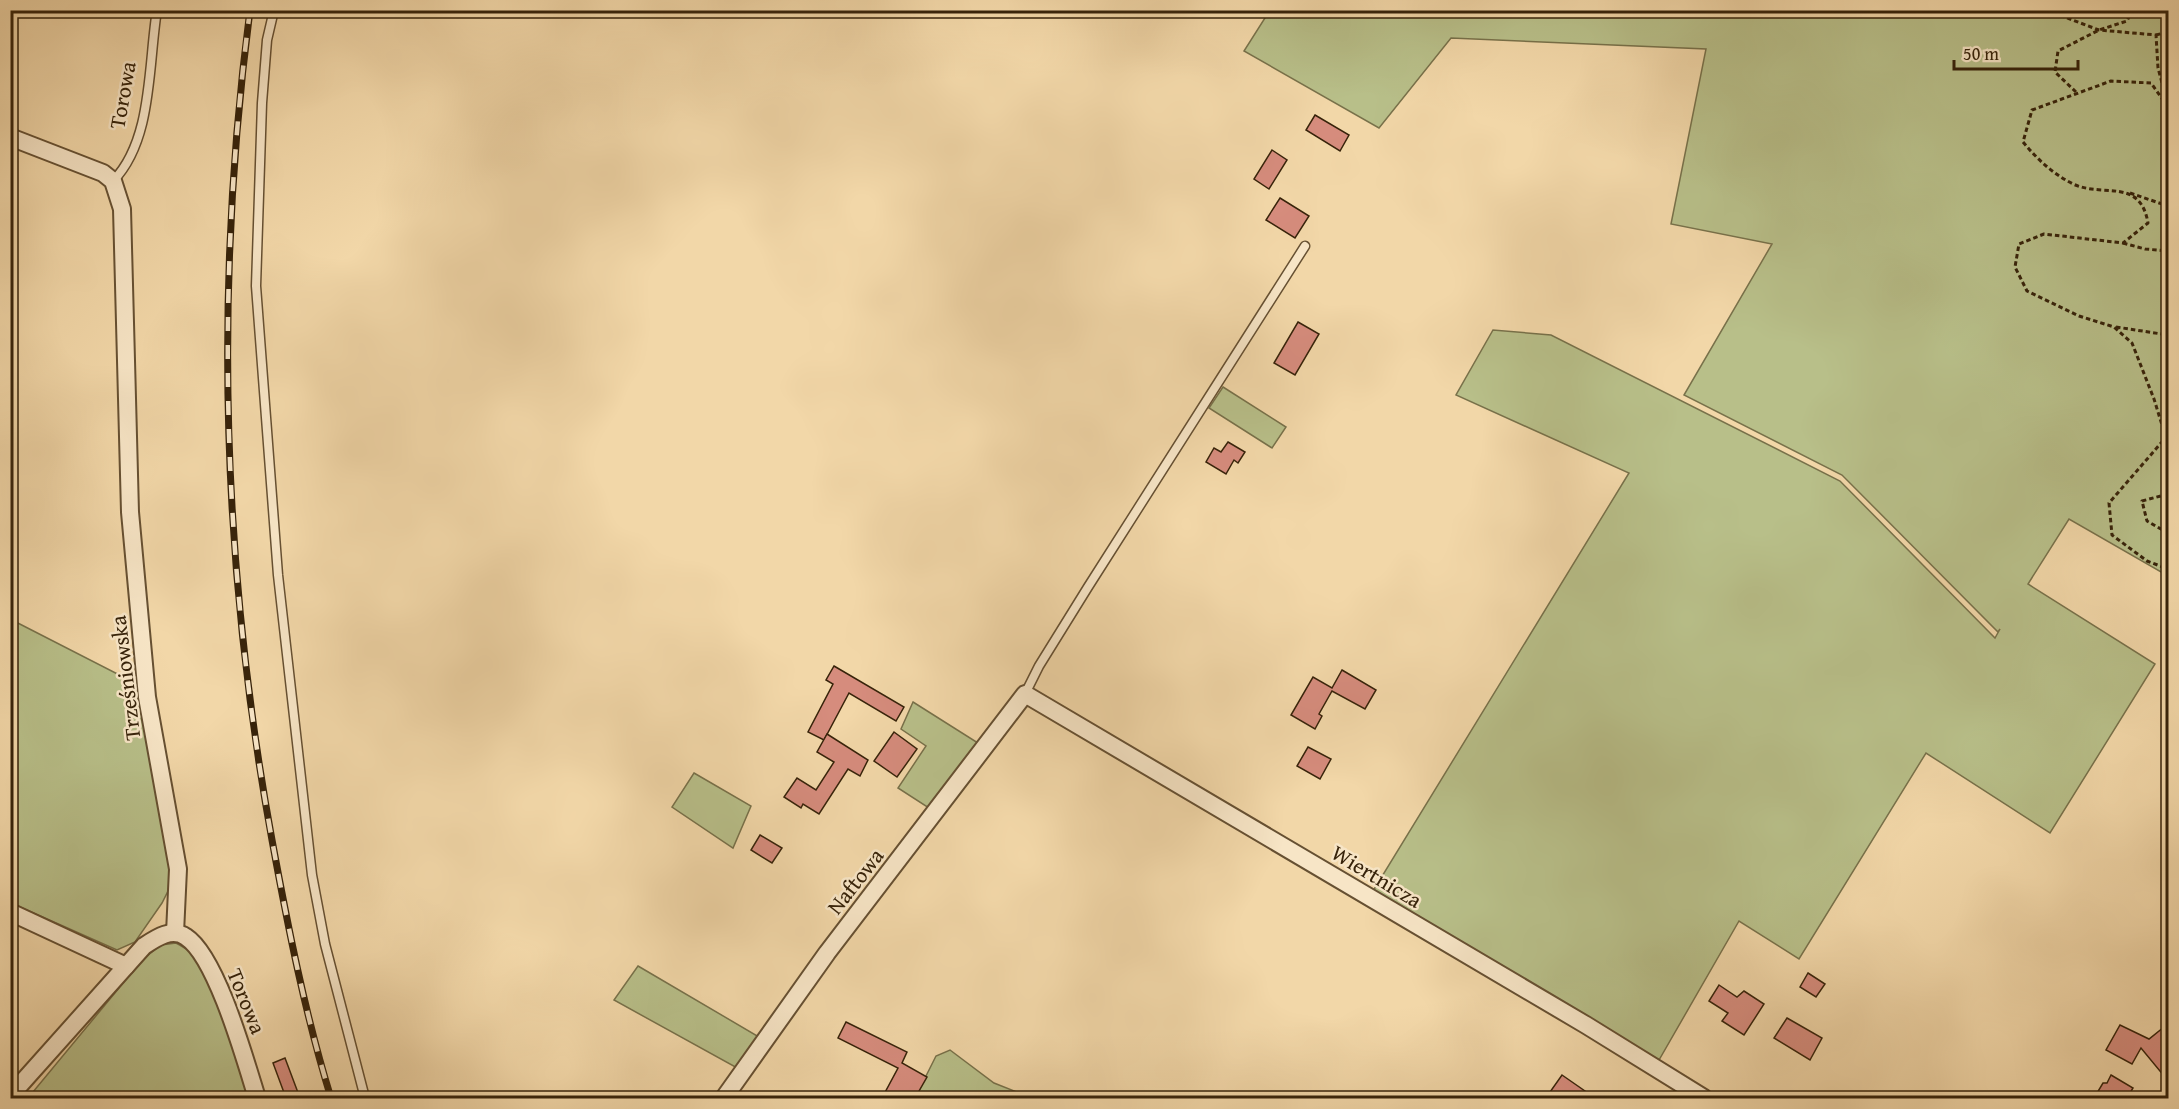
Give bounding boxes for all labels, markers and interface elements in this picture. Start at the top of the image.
scale bar [1954,33,2078,71]
text: 50 m [1963,40,1999,67]
street label: Torowa [100,58,144,131]
street label: Trześniowska [101,613,149,742]
street label: Wiertnicza [1326,836,1429,916]
street label: Naftowa [819,841,891,921]
street label: Torowa [219,963,275,1039]

